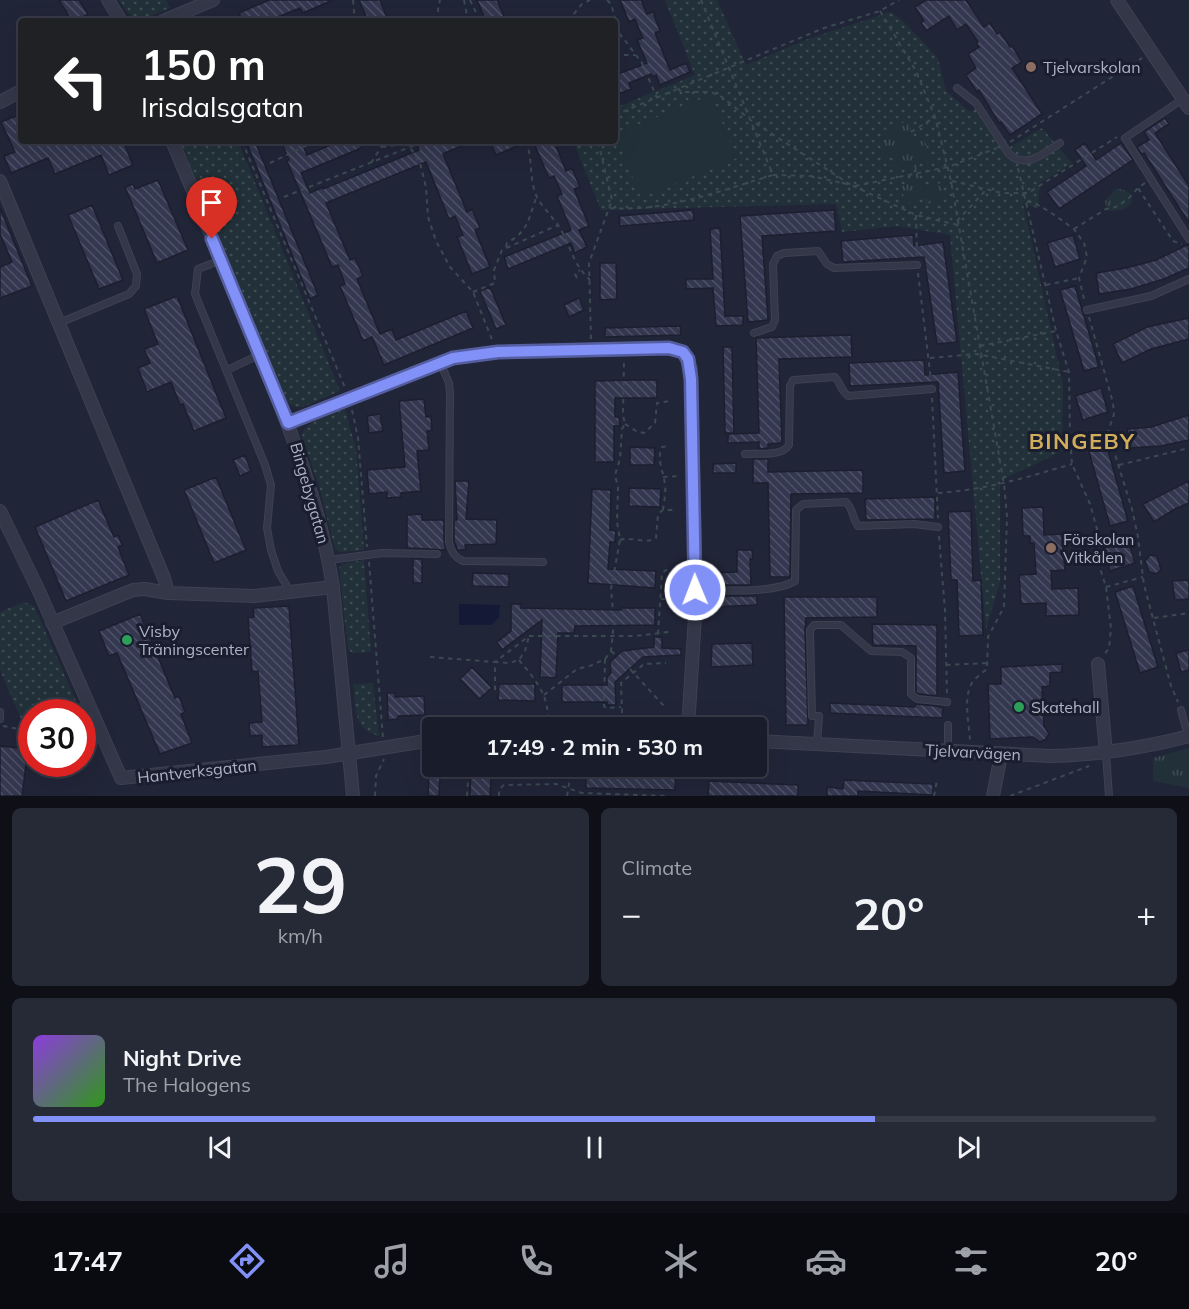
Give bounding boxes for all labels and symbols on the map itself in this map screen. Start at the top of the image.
place label: Tjelvarskolan [1043,57,1141,77]
marker: Tjelvarskolan [1024,60,1038,74]
pin [186,177,237,239]
district label: BINGEBY [1029,427,1135,455]
street label: Bingebygatan [286,440,334,546]
place label: Förskolan Vitkålen [1063,529,1134,567]
marker: Förskolan Vitkålen [1044,541,1058,555]
position arrow [663,558,727,622]
place label: Visby Träningscenter [139,621,249,659]
marker: Visby Träningscenter [120,633,134,647]
place label: Skatehall [1031,697,1100,717]
speed limit sign: 30 [18,699,96,777]
marker: Skatehall [1012,700,1026,714]
street label: Tjelvarvägen [925,740,1021,764]
street label: Hantverksgatan [136,755,258,787]

